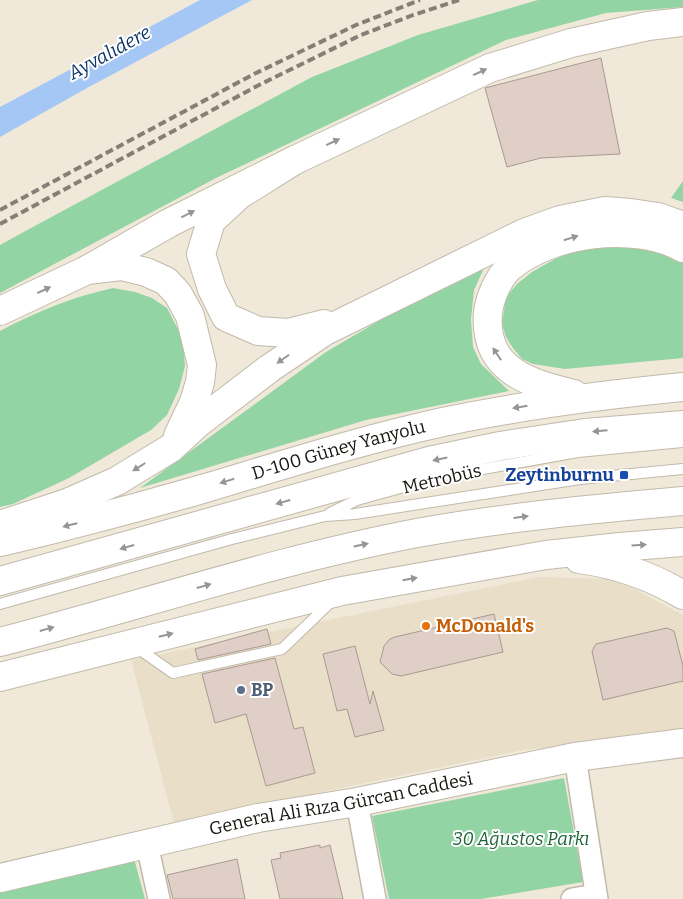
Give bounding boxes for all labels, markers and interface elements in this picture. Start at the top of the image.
water label: Ayvalıdere [63,20,155,85]
one-way arrow [473,68,487,76]
one-way arrow [326,137,340,145]
one-way arrow [181,210,195,218]
one-way arrow [563,234,578,242]
one-way arrow [37,286,51,294]
one-way arrow [493,347,502,360]
one-way arrow [276,354,290,364]
one-way arrow [511,403,527,411]
street label: D-100 Güney Yanyolu [249,415,428,485]
one-way arrow [591,428,607,436]
one-way arrow [432,455,447,463]
street label: Metrobüs [400,459,484,499]
one-way arrow [133,463,146,472]
place label: Zeytinburnu [505,464,615,486]
marker: Zeytinburnu [618,469,630,481]
one-way arrow [219,478,234,486]
one-way arrow [275,498,290,506]
one-way arrow [513,512,529,520]
one-way arrow [63,521,78,529]
one-way arrow [353,541,369,549]
one-way arrow [632,541,648,549]
one-way arrow [119,543,134,551]
one-way arrow [402,574,418,582]
one-way arrow [196,581,211,589]
place label: McDonald's [436,615,534,637]
marker: McDonald's [420,620,432,632]
one-way arrow [40,625,55,633]
one-way arrow [158,631,173,639]
place label: BP [251,679,273,701]
marker: BP [235,684,247,696]
street label: General Ali Rıza Gürcan Caddesi [207,767,475,840]
park label: 30 Ağustos Parkı [453,828,589,850]

